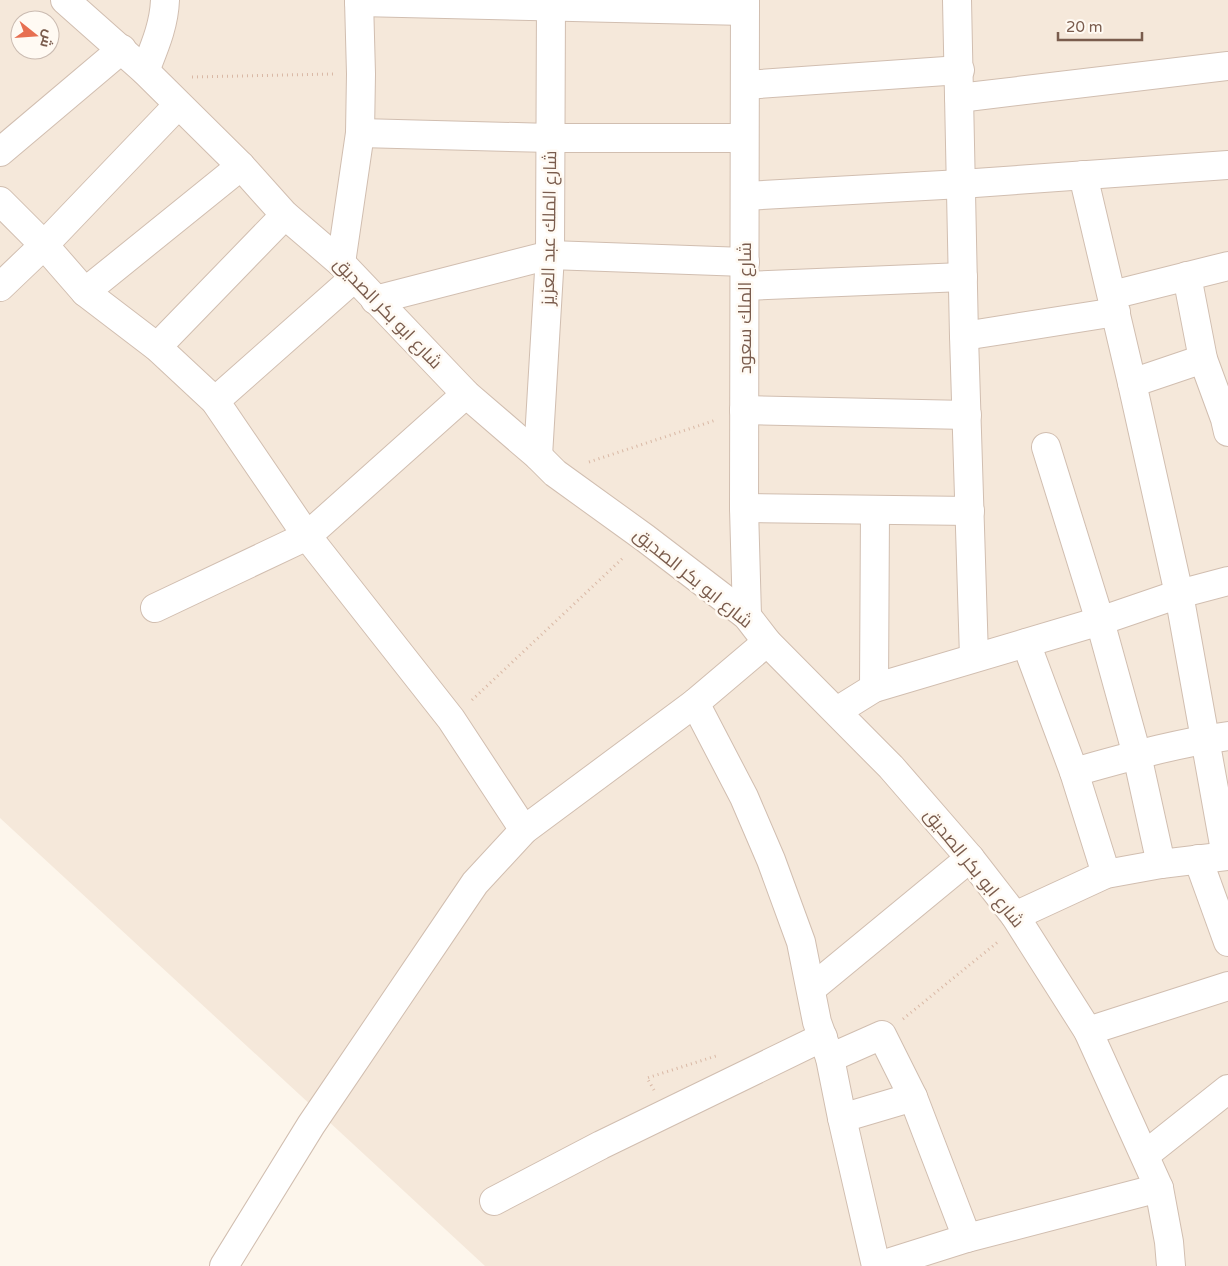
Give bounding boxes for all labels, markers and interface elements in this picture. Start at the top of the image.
north arrow [10,10,60,60]
scale bar [1058,10,1142,42]
text: 20 m [1066,18,1103,36]
text: ش [36,28,58,50]
street label: شارع الملك عبد العزيز [537,150,562,307]
street label: شارع الملك سعود [734,242,757,374]
street label: شارع ابو بكر الصديق [328,253,447,374]
street label: شارع ابو بكر الصديق [628,523,757,633]
street label: شارع ابو بكر الصديق [919,804,1029,933]

